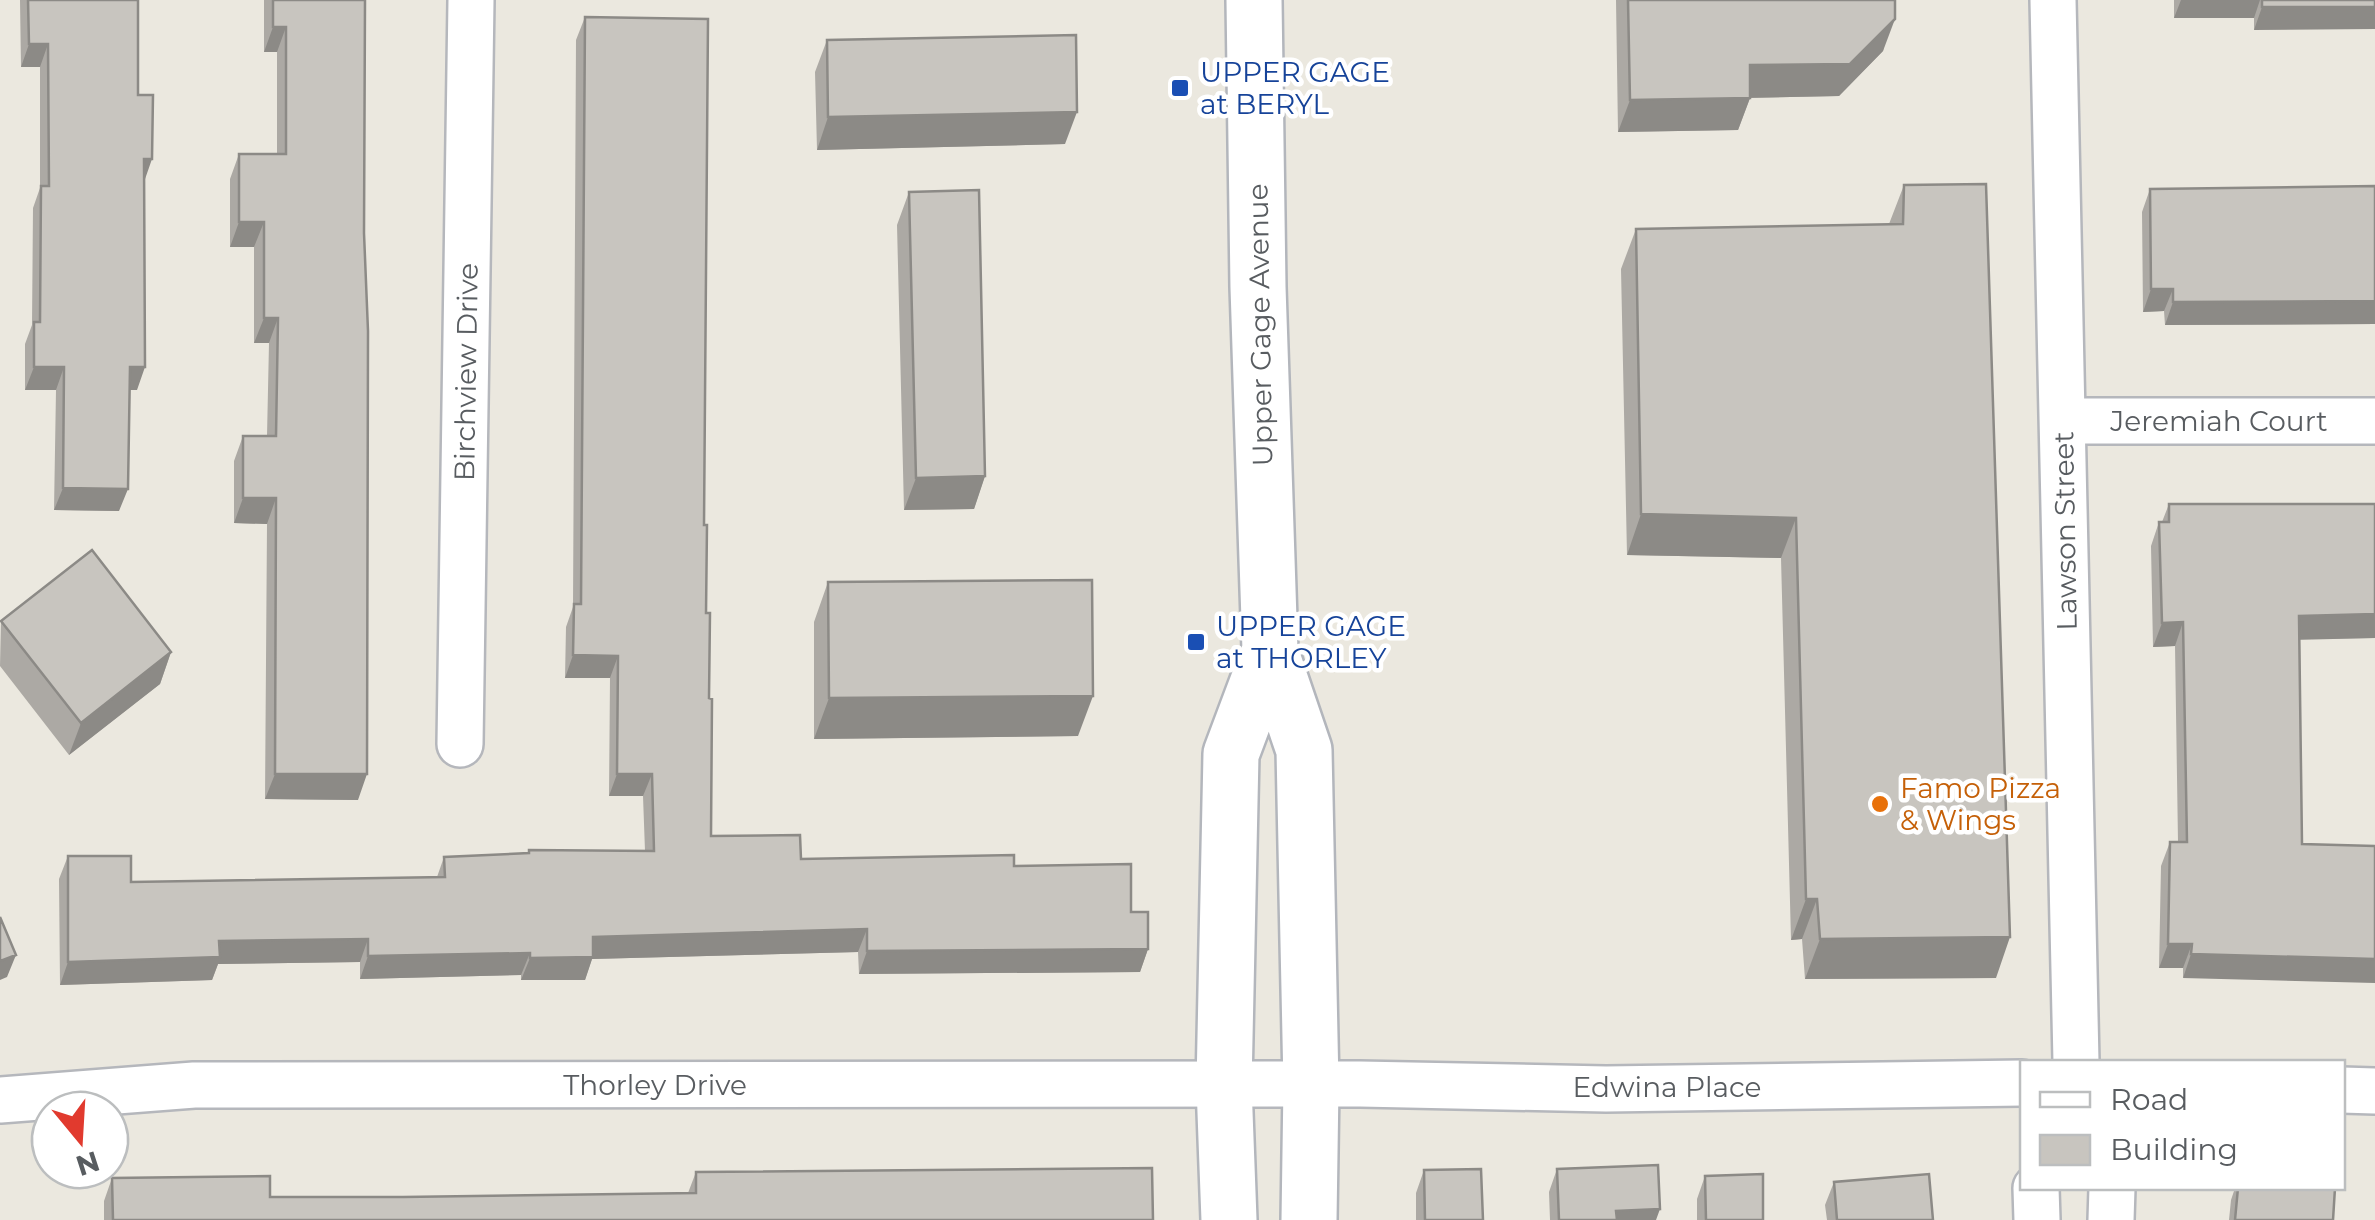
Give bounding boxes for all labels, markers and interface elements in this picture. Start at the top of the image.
place label: UPPER GAGE at BERYL [1200,55,1390,121]
marker: UPPER GAGE at BERYL [1169,77,1191,99]
street label: Upper Gage Avenue [1241,183,1279,467]
street label: Birchview Drive [447,263,485,481]
street label: Jeremiah Court [2109,404,2328,438]
street label: Lawson Street [2046,431,2084,631]
place label: UPPER GAGE at THORLEY [1216,609,1406,675]
marker: UPPER GAGE at THORLEY [1185,631,1207,653]
place label: Famo Pizza & Wings [1900,771,2061,837]
marker: Famo Pizza & Wings [1869,793,1891,815]
legend [2020,1060,2345,1190]
street label: Thorley Drive [563,1068,747,1102]
street label: Edwina Place [1572,1070,1762,1104]
text: Road [2110,1081,2188,1118]
north arrow [30,1090,130,1190]
text: Building [2110,1131,2238,1168]
text: N [72,1144,104,1183]

